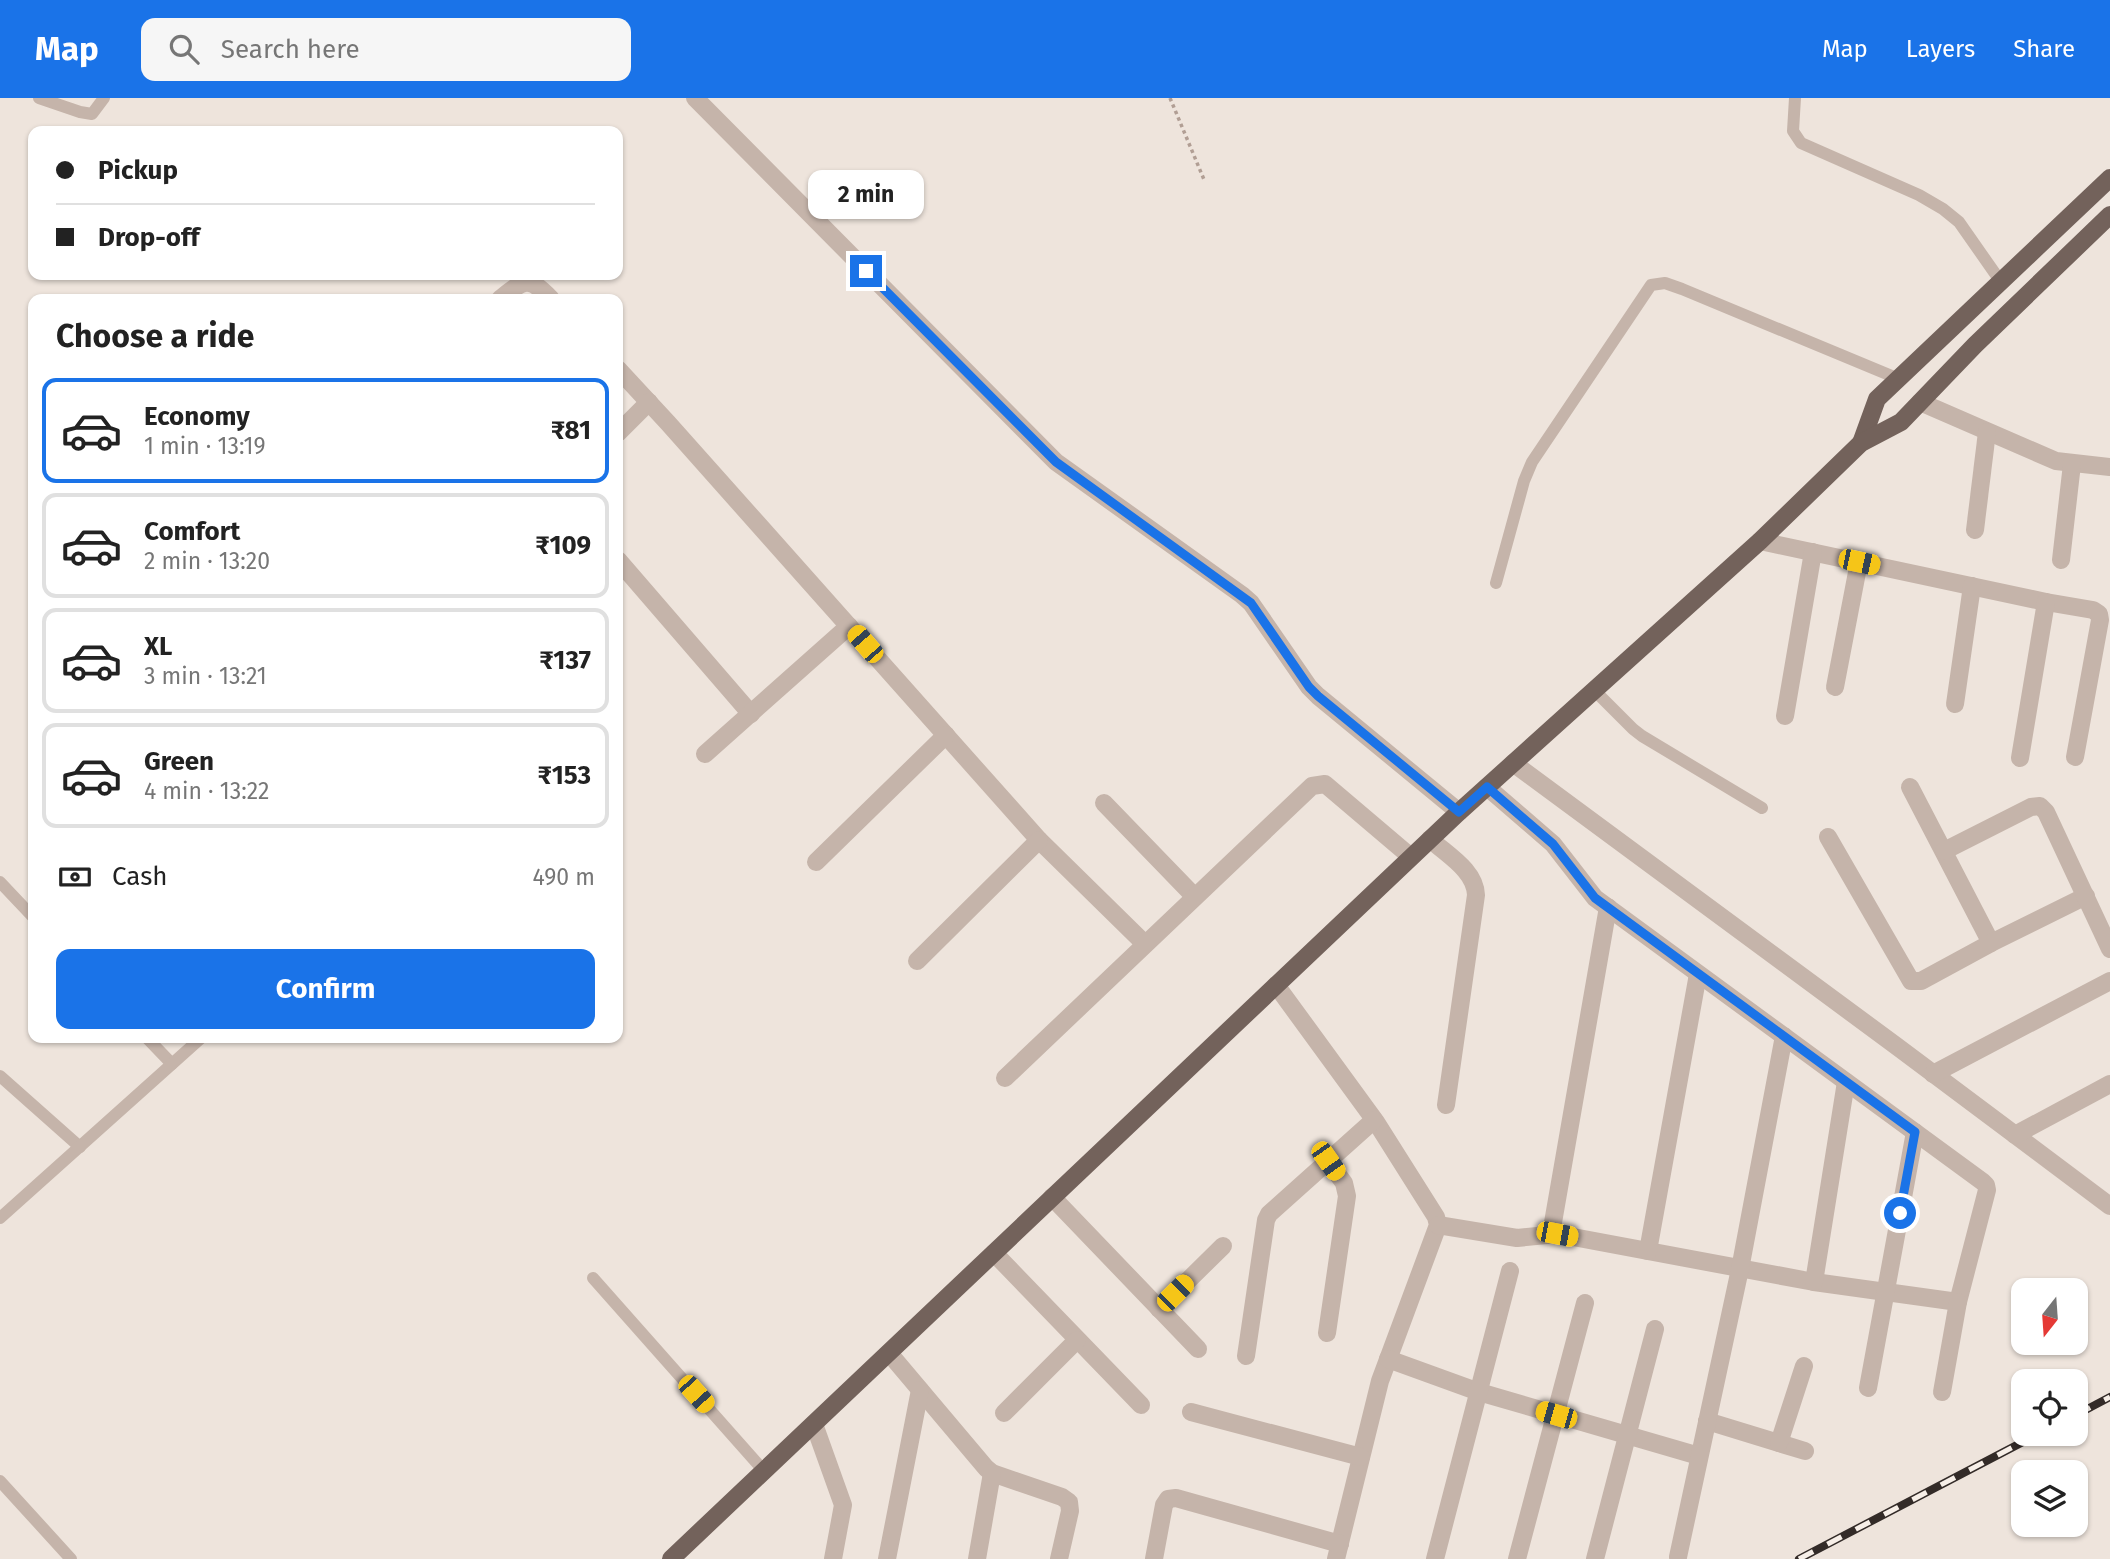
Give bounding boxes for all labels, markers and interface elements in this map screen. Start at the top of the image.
search box [141,18,631,81]
text: Map [35,29,99,69]
icon: search [165,30,203,68]
text: Search here [221,34,360,65]
text: Map [1822,35,1868,63]
text: Layers [1906,35,1975,63]
text: Share [2013,35,2075,63]
text: Pickup [98,155,178,186]
callout: 2 min [808,170,924,218]
text: 2 min [838,180,894,208]
text: Drop-off [98,222,200,253]
route end [850,255,882,287]
text: Choose a ride [56,317,254,355]
icon: car [60,399,123,462]
text: Economy [144,401,250,432]
text: ₹81 [551,415,591,446]
text: 1 min · 13:19 [144,432,266,460]
icon: car [60,514,123,577]
text: Comfort [144,516,240,547]
text: ₹109 [535,530,591,561]
text: 2 min · 13:20 [144,547,270,575]
car [1837,547,1882,577]
car [844,621,887,667]
icon: car [60,629,123,692]
text: XL [144,631,172,662]
text: ₹137 [539,645,591,676]
text: 3 min · 13:21 [144,662,267,690]
icon: car [60,744,123,807]
text: Green [144,746,214,777]
text: ₹153 [538,760,591,791]
text: 4 min · 13:22 [144,777,269,805]
icon: cash [56,858,94,896]
text: Cash [112,861,168,892]
text: 490 m [533,863,595,891]
button: Confirm [56,949,595,1029]
car [1308,1138,1349,1184]
route start [1884,1197,1916,1229]
car [1535,1220,1580,1248]
car [1153,1271,1198,1315]
north arrow [2011,1278,2088,1354]
map controls [2011,1278,2088,1537]
button: locate [2011,1369,2088,1446]
car [675,1371,718,1417]
car [1533,1399,1580,1431]
button: layers [2011,1460,2088,1537]

